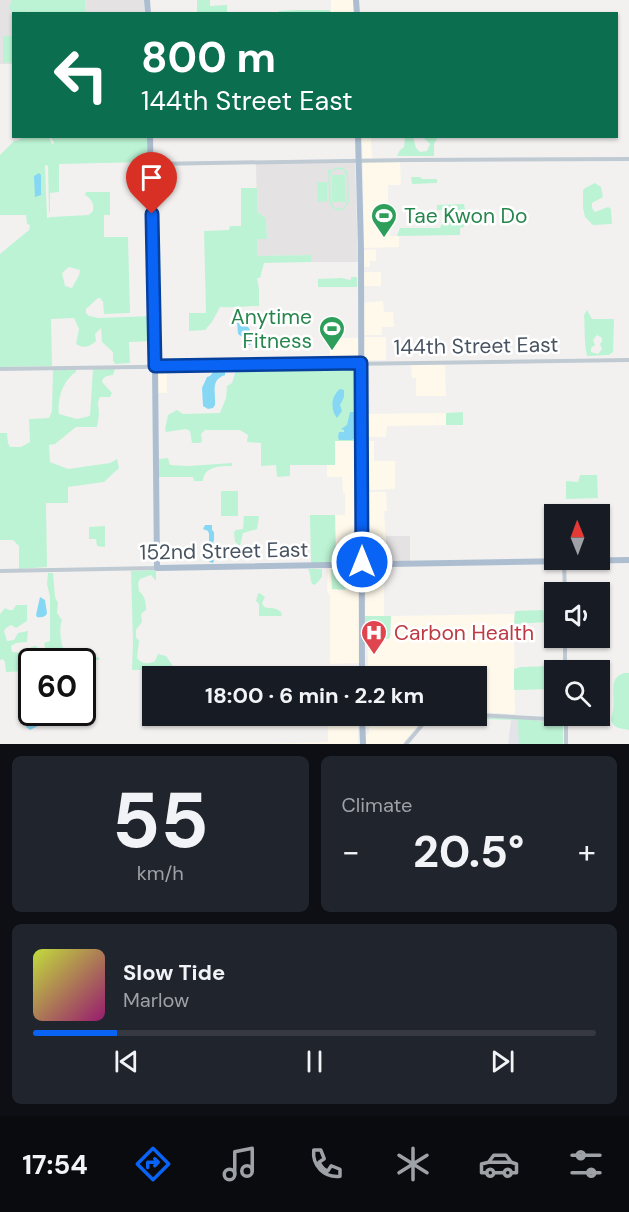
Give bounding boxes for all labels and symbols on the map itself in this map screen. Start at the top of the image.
pin [126,152,177,214]
sports icon: Tae Kwon Do [369,201,399,239]
place label: Tae Kwon Do [404,202,527,230]
place label: Anytime Fitness [231,303,312,355]
sports icon: Anytime Fitness [317,314,347,352]
street label: 144th Street East [393,331,559,361]
north arrow [544,504,610,570]
position arrow [330,530,394,594]
street label: 152nd Street East [139,536,309,566]
hospital icon: Carbon Health [359,618,389,656]
place label: Carbon Health [394,619,534,647]
speed limit sign: 60 [18,648,96,726]

